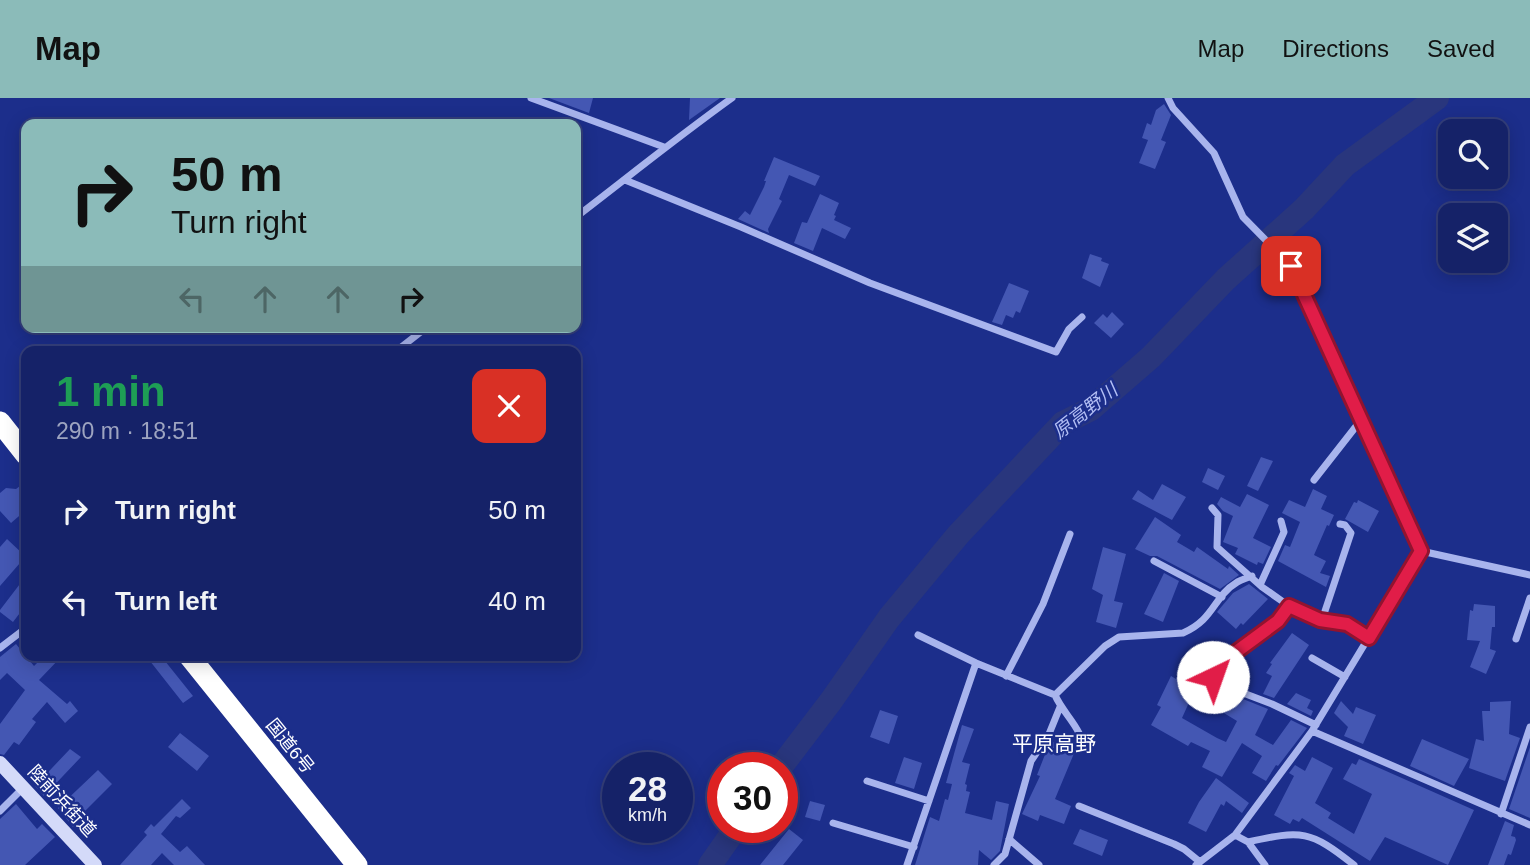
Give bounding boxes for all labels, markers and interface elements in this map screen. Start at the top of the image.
text: Map [35,30,101,67]
text: Map [1198,35,1244,62]
text: Directions [1282,35,1389,62]
text: Saved [1427,35,1495,62]
map controls [1438,119,1508,273]
button: search [1438,119,1508,189]
icon: right [56,147,147,238]
text: 50 m [171,147,283,201]
button: layers [1438,203,1508,273]
text: Turn right [171,204,307,240]
pin [1261,236,1321,296]
icon: arrive [1272,247,1310,285]
icon: left [173,280,211,318]
icon: ahead [246,280,284,318]
icon: ahead [319,280,357,318]
icon: right [392,280,430,318]
text: 1 min [56,368,166,415]
button: close [472,369,546,443]
water label: 原高野川 [1049,378,1123,443]
text: 290 m · 18:51 [56,418,198,444]
icon: right [56,492,94,530]
text: Turn right [115,495,236,525]
text: 50 m [488,495,546,525]
icon: left [56,583,94,621]
text: Turn left [115,586,217,616]
text: 40 m [488,586,546,616]
position arrow [1176,640,1250,714]
street label: 国道6号 [262,715,318,777]
district label: 平原高野 [1012,732,1096,755]
speed limit sign: 30 [707,752,798,843]
street label: 陸前浜街道 [24,761,100,841]
text: 28 [628,769,667,808]
text: km/h [628,805,667,825]

